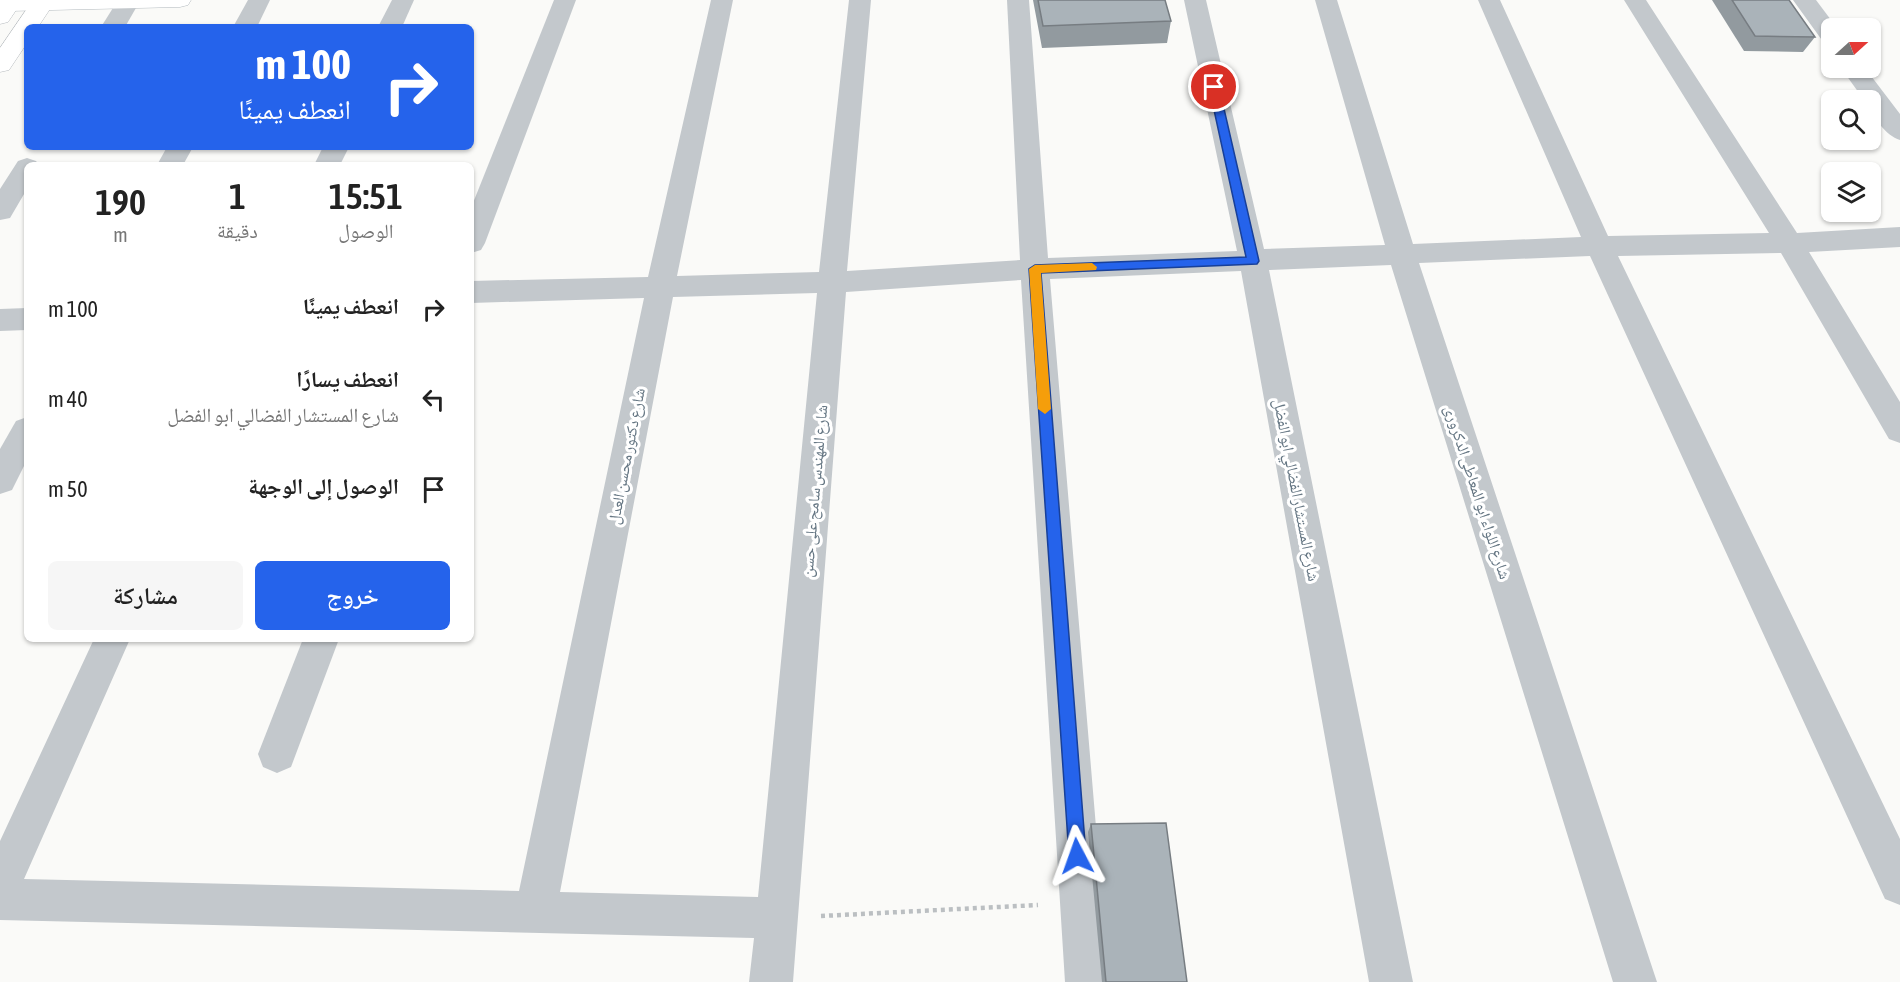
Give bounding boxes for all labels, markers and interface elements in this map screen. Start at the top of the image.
north arrow [1821,18,1881,78]
map controls [1821,18,1881,222]
text: 100 m [256,40,351,88]
icon: right [372,48,450,126]
pin [1188,61,1239,112]
icon: arrive [1197,70,1230,103]
button: search [1821,90,1881,150]
text: انعطف يمينًا [238,94,351,125]
button: layers [1821,162,1881,222]
text: 1 [229,175,246,217]
text: 15:51 [329,175,403,217]
text: 190 [95,181,146,223]
text: دقيقة [217,219,258,242]
text: الوصول [338,219,394,242]
text: m [113,223,128,246]
text: انعطف يمينًا [303,293,399,319]
icon: right [417,293,450,326]
text: 100 m [48,296,98,322]
text: انعطف يسارًا [296,366,399,392]
icon: left [417,383,450,416]
text: 40 m [48,386,88,412]
street label: شارع دكتور محسن العدل [604,386,650,526]
street label: شارع المستشار الفضالي ابو الفضل [1266,397,1324,584]
text: شارع المستشار الفضالي ابو الفضل [167,403,399,426]
street label: شارع اللواء ابو المعاطى الدكرورى [1439,403,1515,582]
street label: شارع المهندس سامح على حسن [797,404,833,578]
text: الوصول إلى الوجهة [248,473,399,499]
icon: arrive [417,473,450,506]
text: 50 m [48,476,88,502]
button: مشاركة [48,561,243,630]
button: خروج [255,561,450,630]
position arrow [1045,824,1109,888]

